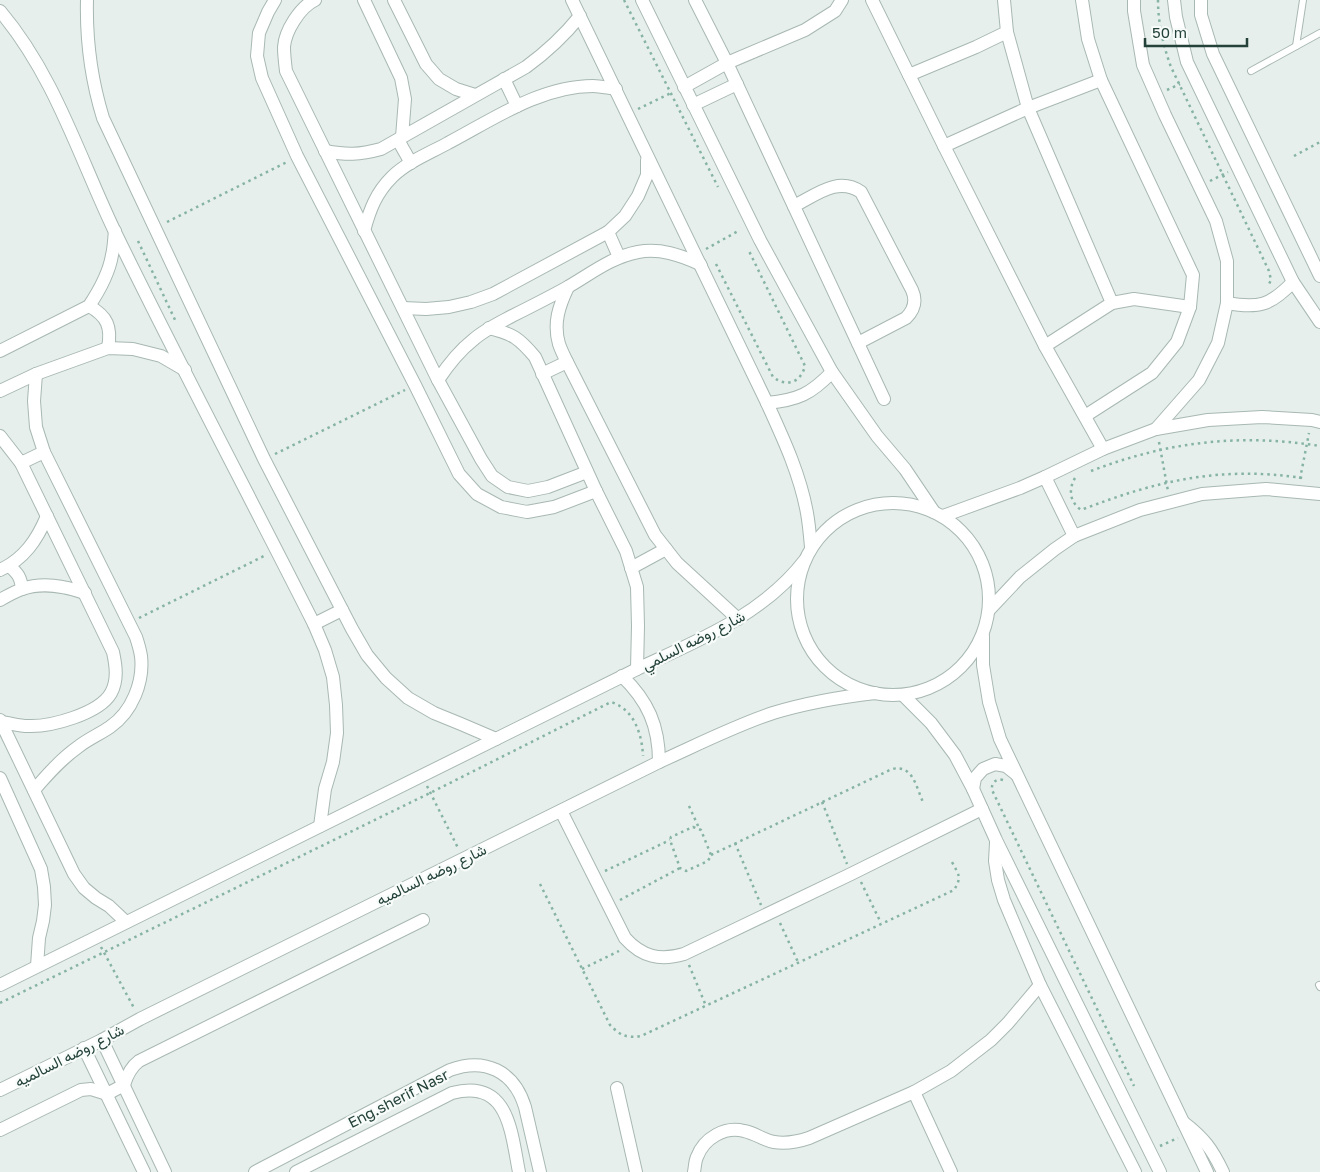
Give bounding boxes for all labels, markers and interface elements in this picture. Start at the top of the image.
scale bar [1145,15,1248,47]
text: 50 m [1152,23,1187,41]
street label: شارع روضه السلمي [638,606,750,678]
street label: شارع روضه السالميه [373,840,490,911]
street label: شارع روضه السالميه [11,1020,128,1093]
street label: Eng.sherif Nasr [345,1065,452,1131]

